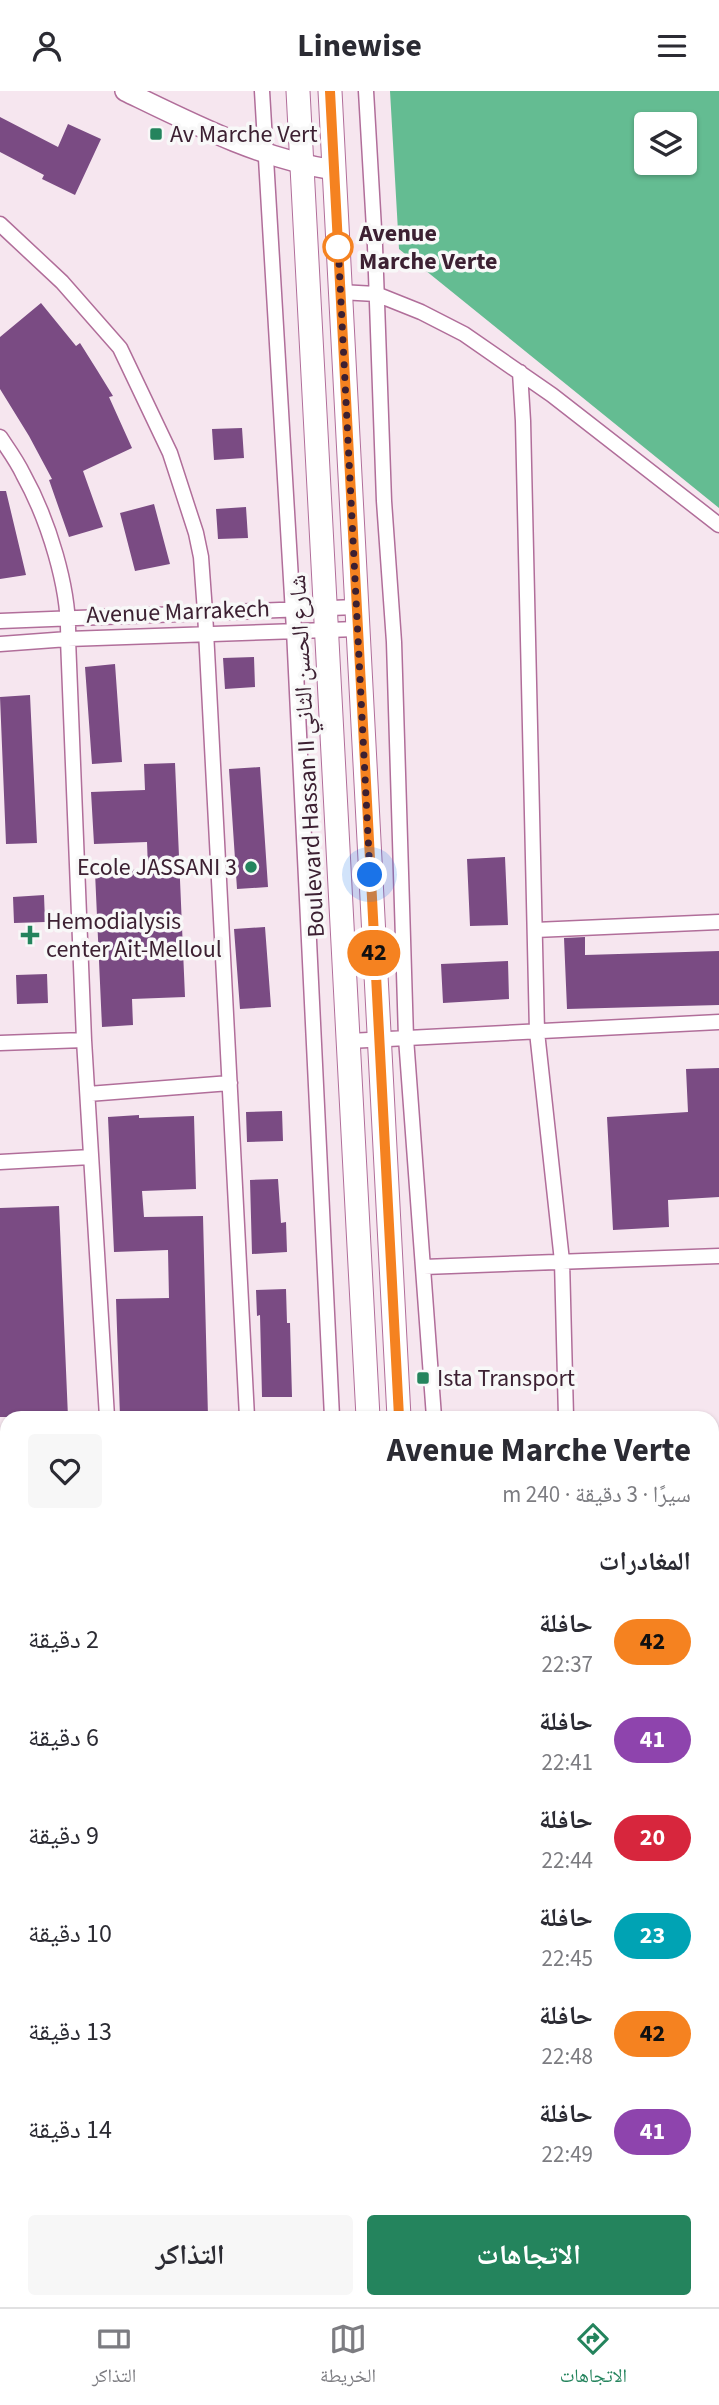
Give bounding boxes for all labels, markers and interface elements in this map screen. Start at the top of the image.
text: Linewise [297,23,422,69]
icon: person [28,27,66,65]
icon: menu [653,27,691,65]
map controls [634,112,697,175]
button: layers [634,112,697,175]
place label: Av Marche Vert [170,117,318,152]
marker: Av Marche Vert [148,126,164,142]
place label: Avenue Marche Verte [358,216,497,279]
marker: Avenue Marche Verte [323,232,353,262]
street label: Boulevard Hassan II شارع الحسن الثاني [280,574,335,938]
street label: Avenue Marrakech [86,591,270,633]
place label: Ecole JASSANI 3 [77,850,237,885]
your location [352,857,387,892]
marker: Ecole JASSANI 3 [243,859,259,875]
place label: Hemodialysis center Ait-Melloul [46,904,222,967]
marker: Hemodialysis center Ait-Melloul [20,925,40,945]
line badge: 42 [342,930,406,976]
text: 42 [361,935,387,970]
place label: Ista Transport [437,1361,575,1396]
marker: Ista Transport [415,1370,431,1386]
text: Avenue Marche Verte [387,1427,691,1474]
button: heart [28,1434,102,1508]
text: سيرًا · 3 دقيقة · 240 m [502,1478,691,1511]
text: المغادرات [599,1543,691,1580]
text: حافلة [539,1605,593,1642]
text: 2 دقيقة [28,1621,99,1658]
text: 42 [640,1624,665,1659]
text: 22:37 [542,1648,593,1681]
text: حافلة [539,1703,593,1740]
text: 6 دقيقة [28,1719,99,1756]
text: 41 [640,1722,665,1757]
text: 22:41 [542,1746,593,1779]
text: حافلة [539,1801,593,1838]
text: 9 دقيقة [28,1817,99,1854]
text: 20 [640,1820,665,1855]
text: 22:44 [542,1844,593,1877]
text: حافلة [539,1899,593,1936]
text: 10 دقيقة [28,1915,112,1952]
text: 23 [640,1918,665,1953]
text: 22:45 [542,1942,593,1975]
text: حافلة [539,1997,593,2034]
text: 13 دقيقة [28,2013,112,2050]
text: 42 [640,2016,665,2051]
text: 22:48 [542,2040,593,2073]
text: حافلة [539,2095,593,2132]
text: 14 دقيقة [28,2111,112,2148]
text: 41 [640,2114,665,2149]
text: 22:49 [542,2138,593,2171]
button: التذاكر [28,2215,353,2295]
button: الاتجاهات [367,2215,691,2295]
tab: التذاكر [92,2320,136,2394]
tab: الخريطة [320,2320,376,2394]
tab: الاتجاهات [560,2320,627,2394]

